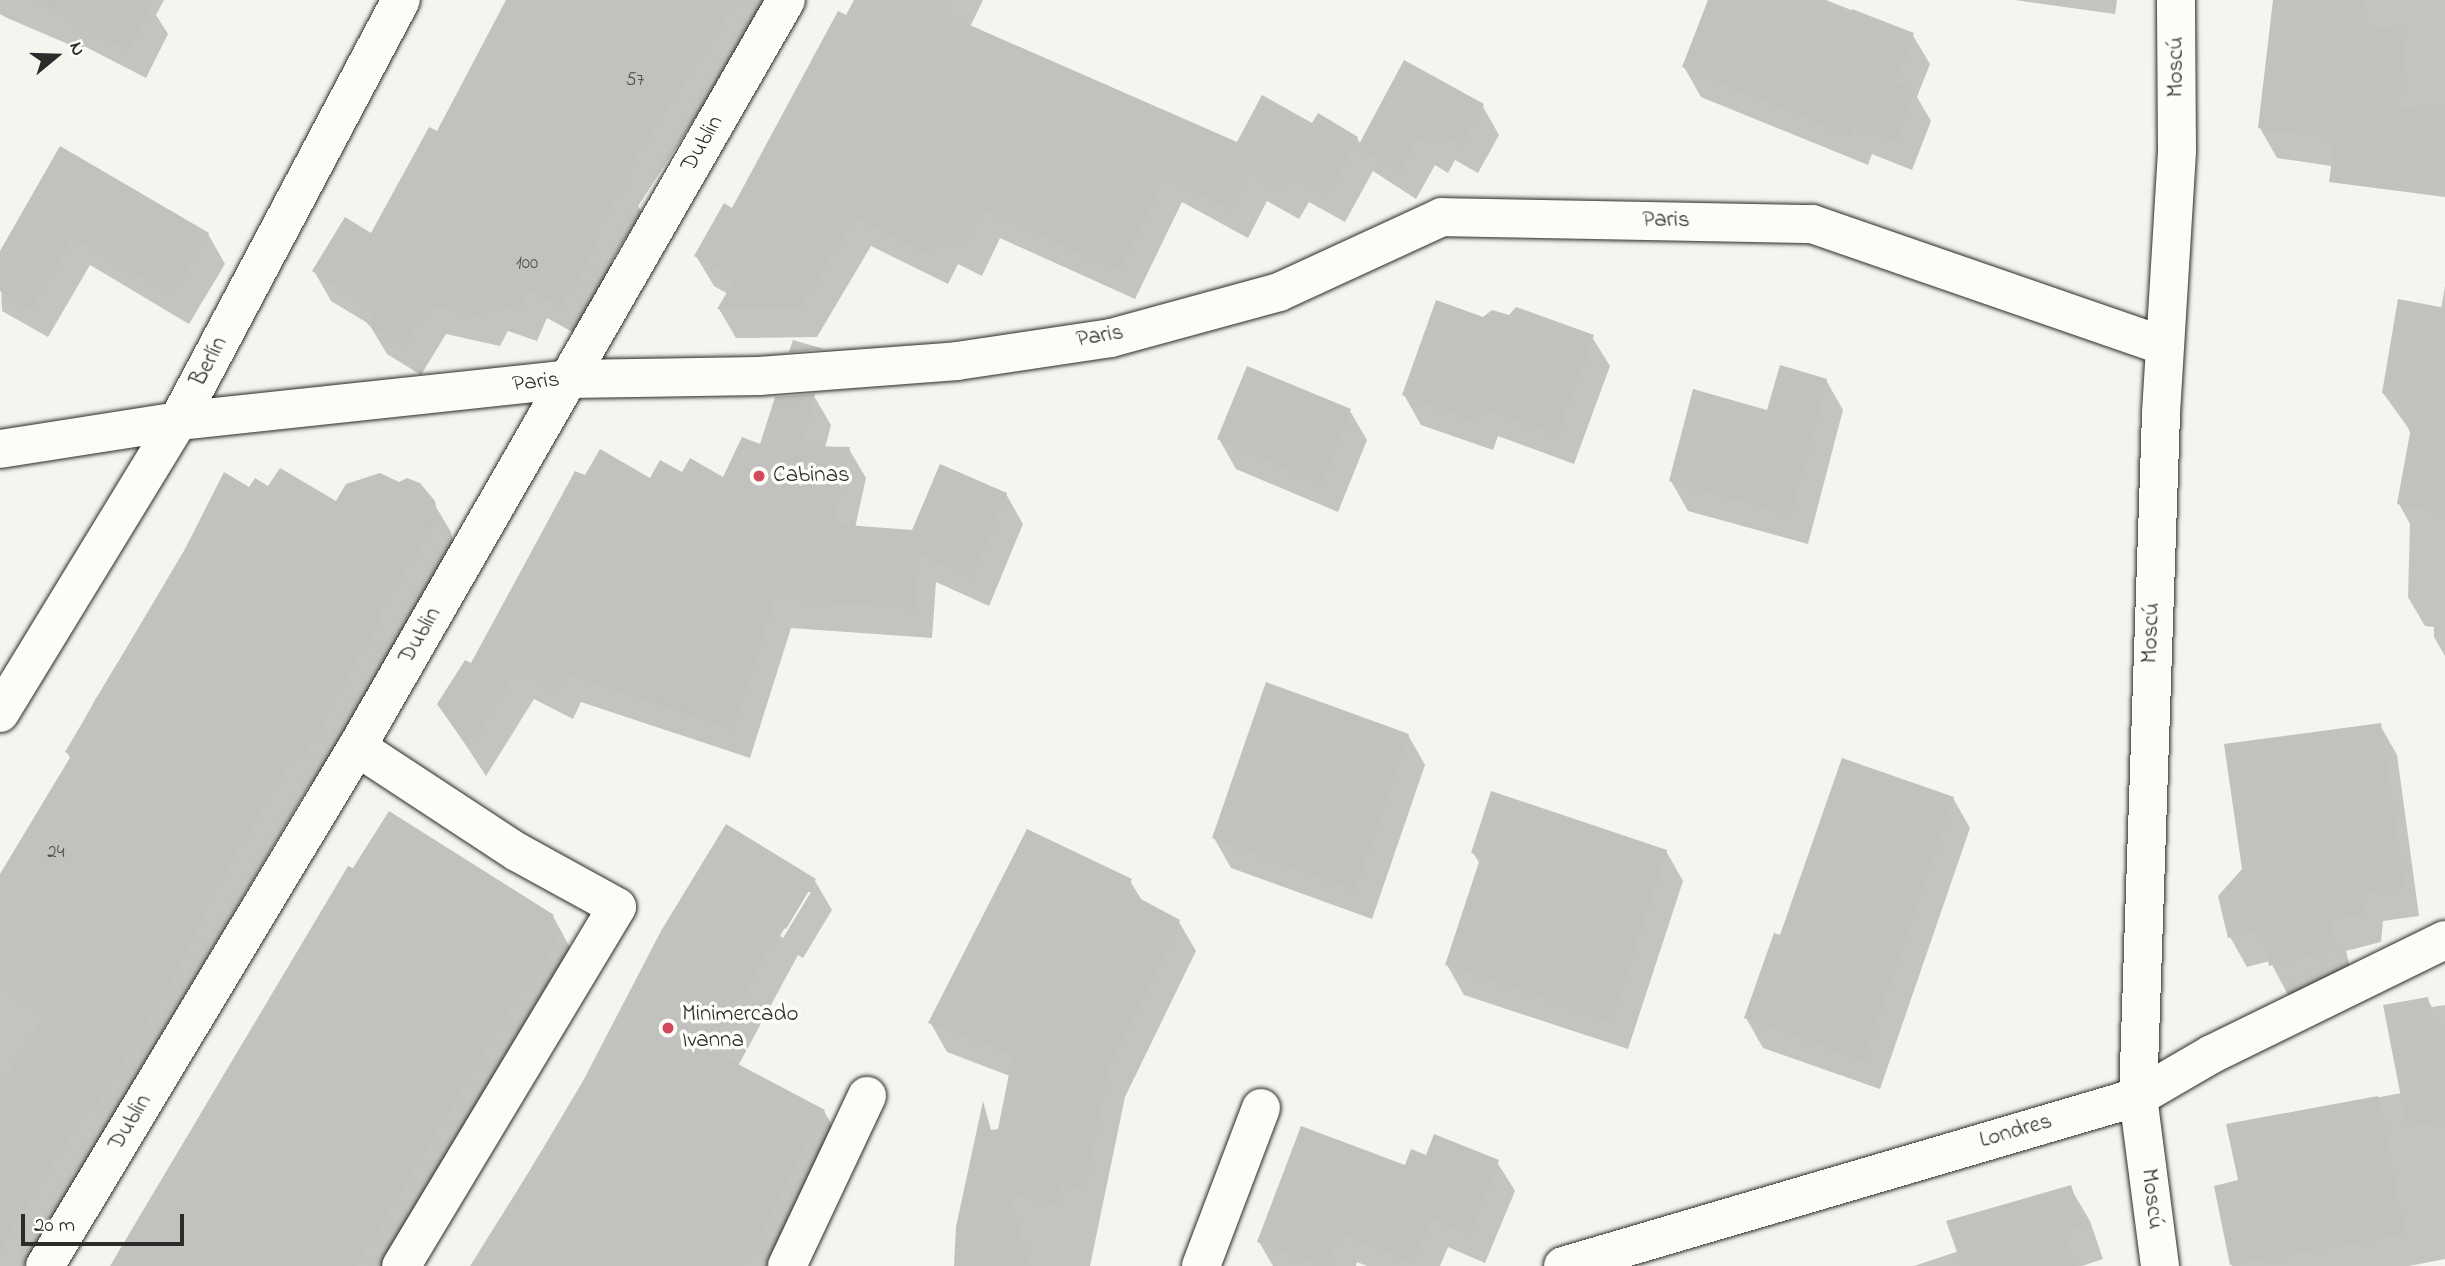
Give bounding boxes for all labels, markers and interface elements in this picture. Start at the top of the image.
north arrow [21,21,91,91]
street label: Moscú [2163,37,2191,97]
text: N [61,39,91,59]
house number: 57 [626,70,644,92]
street label: Dublin [676,111,730,177]
street label: Paris [1642,207,1690,235]
house number: 100 [516,253,538,275]
street label: Paris [1074,320,1126,354]
street label: Berlín [186,332,234,392]
street label: Paris [511,367,561,399]
place label: Cabinas [773,462,850,490]
marker: Cabinas [751,468,767,484]
street label: Moscú [2137,602,2167,664]
street label: Dublin [394,603,448,669]
house number: 24 [47,842,65,864]
place label: Minimercado Ivanna [682,1001,798,1055]
marker: Minimercado Ivanna [660,1020,676,1036]
street label: Dublin [104,1090,158,1156]
street label: Londres [1977,1109,2055,1155]
street label: Moscú [2134,1167,2168,1231]
scale bar [24,1200,187,1244]
text: 20 m [34,1211,75,1241]

